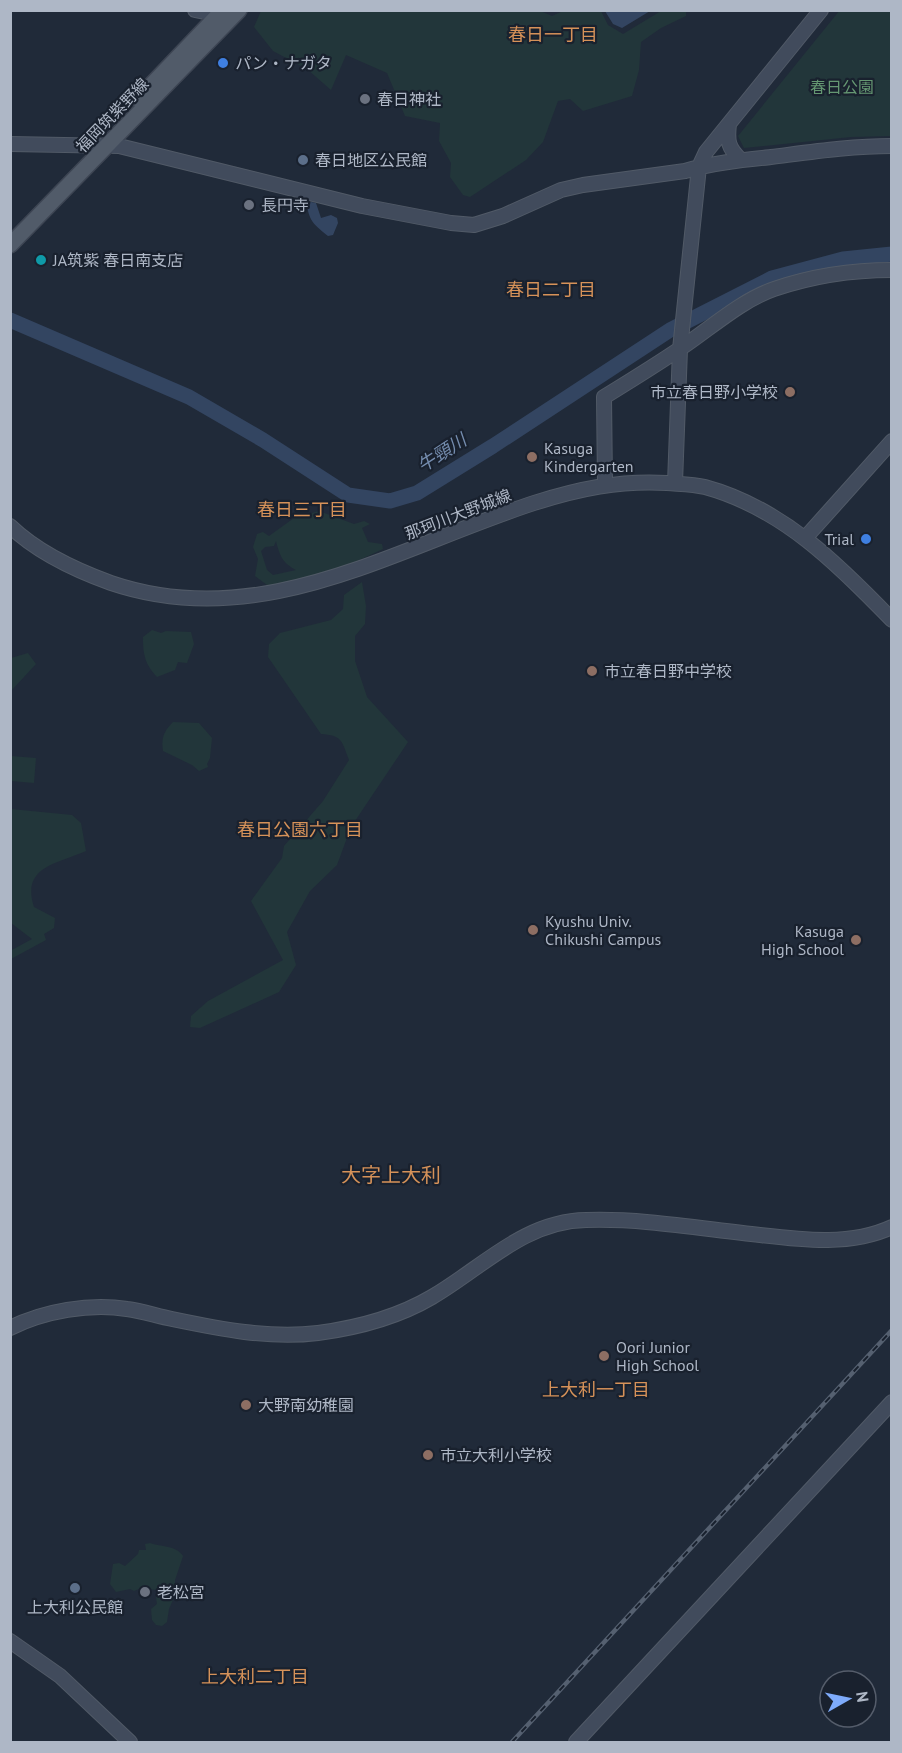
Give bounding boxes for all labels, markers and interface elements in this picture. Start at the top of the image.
district label: 春日一丁目 [508,23,598,46]
place label: パン・ナガタ [235,53,332,73]
marker: パン・ナガタ [216,56,230,70]
street label: 福岡筑紫野線 [71,74,153,156]
park label: 春日公園 [810,77,874,97]
place label: 春日神社 [377,89,441,109]
marker: 春日神社 [358,92,372,106]
place label: 春日地区公民館 [315,150,427,170]
marker: 春日地区公民館 [296,153,310,167]
place label: 長円寺 [261,195,309,215]
marker: 長円寺 [242,198,256,212]
place label: JA筑紫 春日南支店 [52,250,183,270]
marker: JA筑紫 春日南支店 [34,253,48,267]
district label: 春日二丁目 [506,278,596,301]
place label: 市立春日野小学校 [650,382,778,402]
marker: 市立春日野小学校 [783,385,797,399]
water label: 牛頸川 [413,427,472,477]
place label: Kasuga Kindergarten [544,438,634,476]
marker: Kasuga Kindergarten [525,450,539,464]
street label: 那珂川大野城線 [402,485,514,543]
district label: 春日三丁目 [257,498,347,521]
place label: Trial [824,529,854,549]
marker: Trial [859,532,873,546]
place label: 市立春日野中学校 [604,661,732,681]
marker: 市立春日野中学校 [585,664,599,678]
district label: 春日公園六丁目 [237,818,363,841]
place label: Kyushu Univ. Chikushi Campus [545,911,662,949]
place label: Kasuga High School [761,921,844,959]
marker: Kyushu Univ. Chikushi Campus [526,923,540,937]
marker: Kasuga High School [849,933,863,947]
district label: 大字上大利 [341,1162,441,1188]
place label: Oori Junior High School [616,1337,699,1375]
marker: Oori Junior High School [597,1349,611,1363]
district label: 上大利一丁目 [542,1378,650,1401]
place label: 大野南幼稚園 [258,1395,354,1415]
marker: 大野南幼稚園 [239,1398,253,1412]
place label: 市立大利小学校 [440,1445,552,1465]
marker: 市立大利小学校 [421,1448,435,1462]
marker: 上大利公民館 [68,1581,82,1595]
place label: 老松宮 [157,1582,205,1602]
marker: 老松宮 [138,1585,152,1599]
place label: 上大利公民館 [27,1597,123,1617]
district label: 上大利二丁目 [201,1665,309,1688]
north arrow [818,1669,878,1729]
text: N [852,1690,874,1703]

